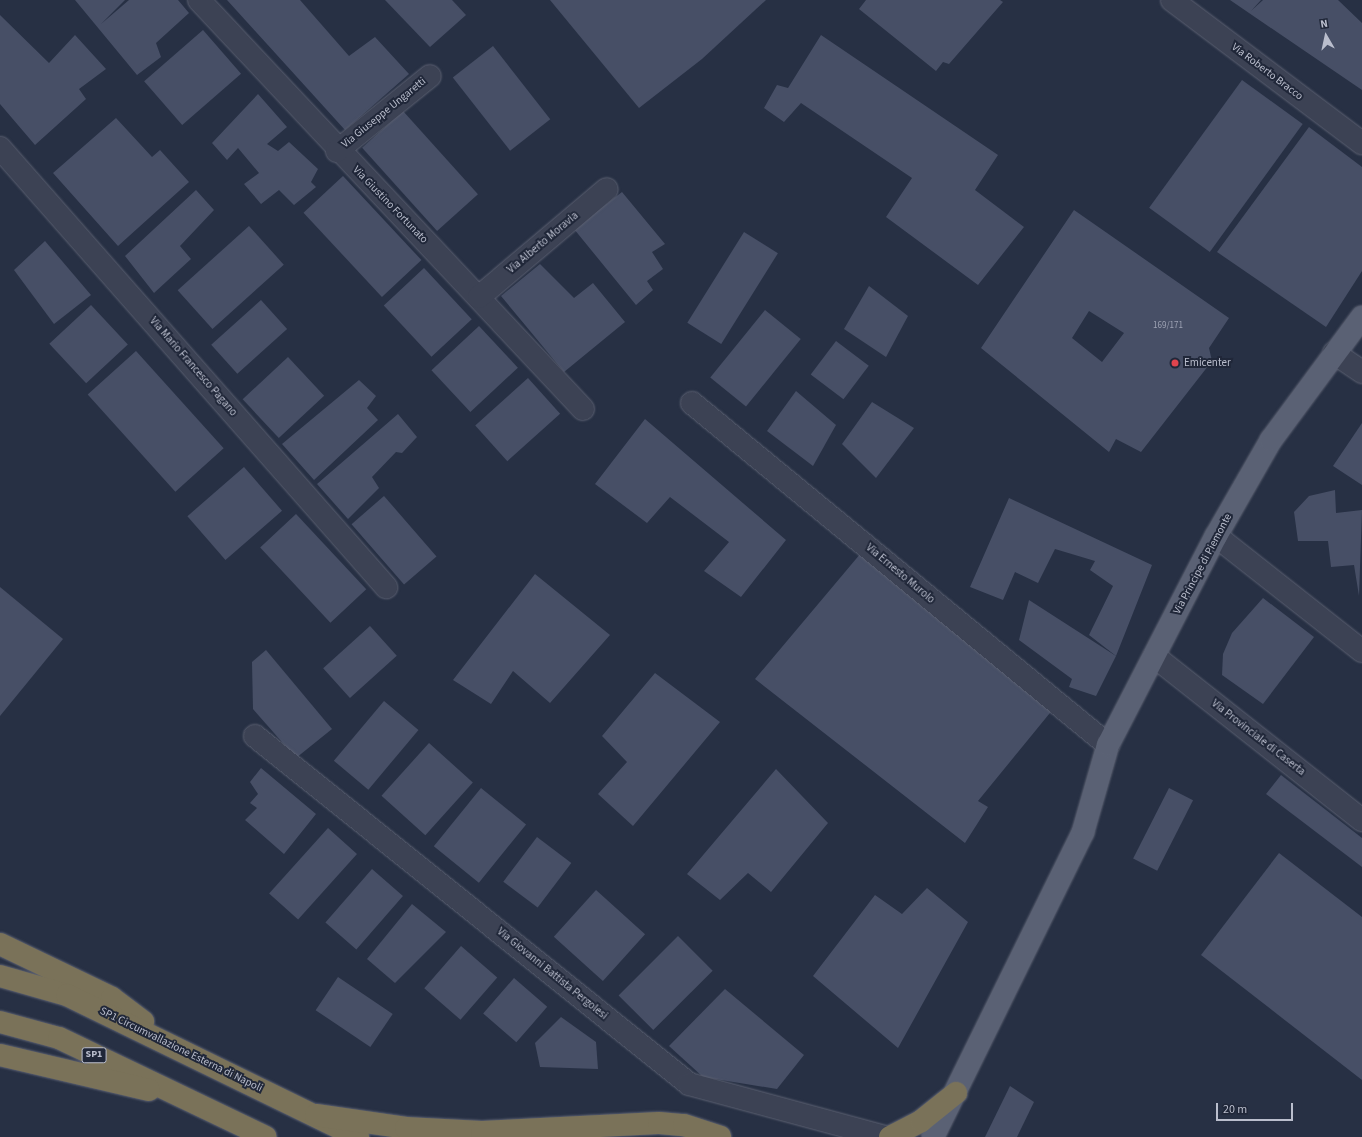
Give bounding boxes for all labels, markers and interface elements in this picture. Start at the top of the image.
north arrow [1306,16,1346,56]
text: N [1319,16,1329,32]
street label: Via Roberto Bracco [1229,41,1305,103]
street label: Via Giuseppe Ungaretti [339,75,429,151]
street label: Via Giustino Fortunato [350,164,430,246]
street label: Via Alberto Moravia [505,210,581,276]
street label: Via Mario Francesco Pagano [146,315,240,419]
house number: 169/171 [1153,321,1183,331]
place label: Emicenter [1184,356,1231,370]
marker: Emicenter [1169,357,1181,369]
street label: Via Principe di Piemonte [1171,512,1235,616]
street label: Via Ernesto Murolo [863,541,937,607]
street label: Via Provinciale di Caserta [1209,697,1307,779]
street label: Via Giovanni Battista Pergolesi [494,925,610,1023]
street label: SP1 Circumvallazione Esterna di Napoli [98,1005,264,1095]
road number: SP1 [81,1047,107,1063]
scale bar [1218,1095,1295,1121]
text: 20 m [1223,1101,1247,1118]

